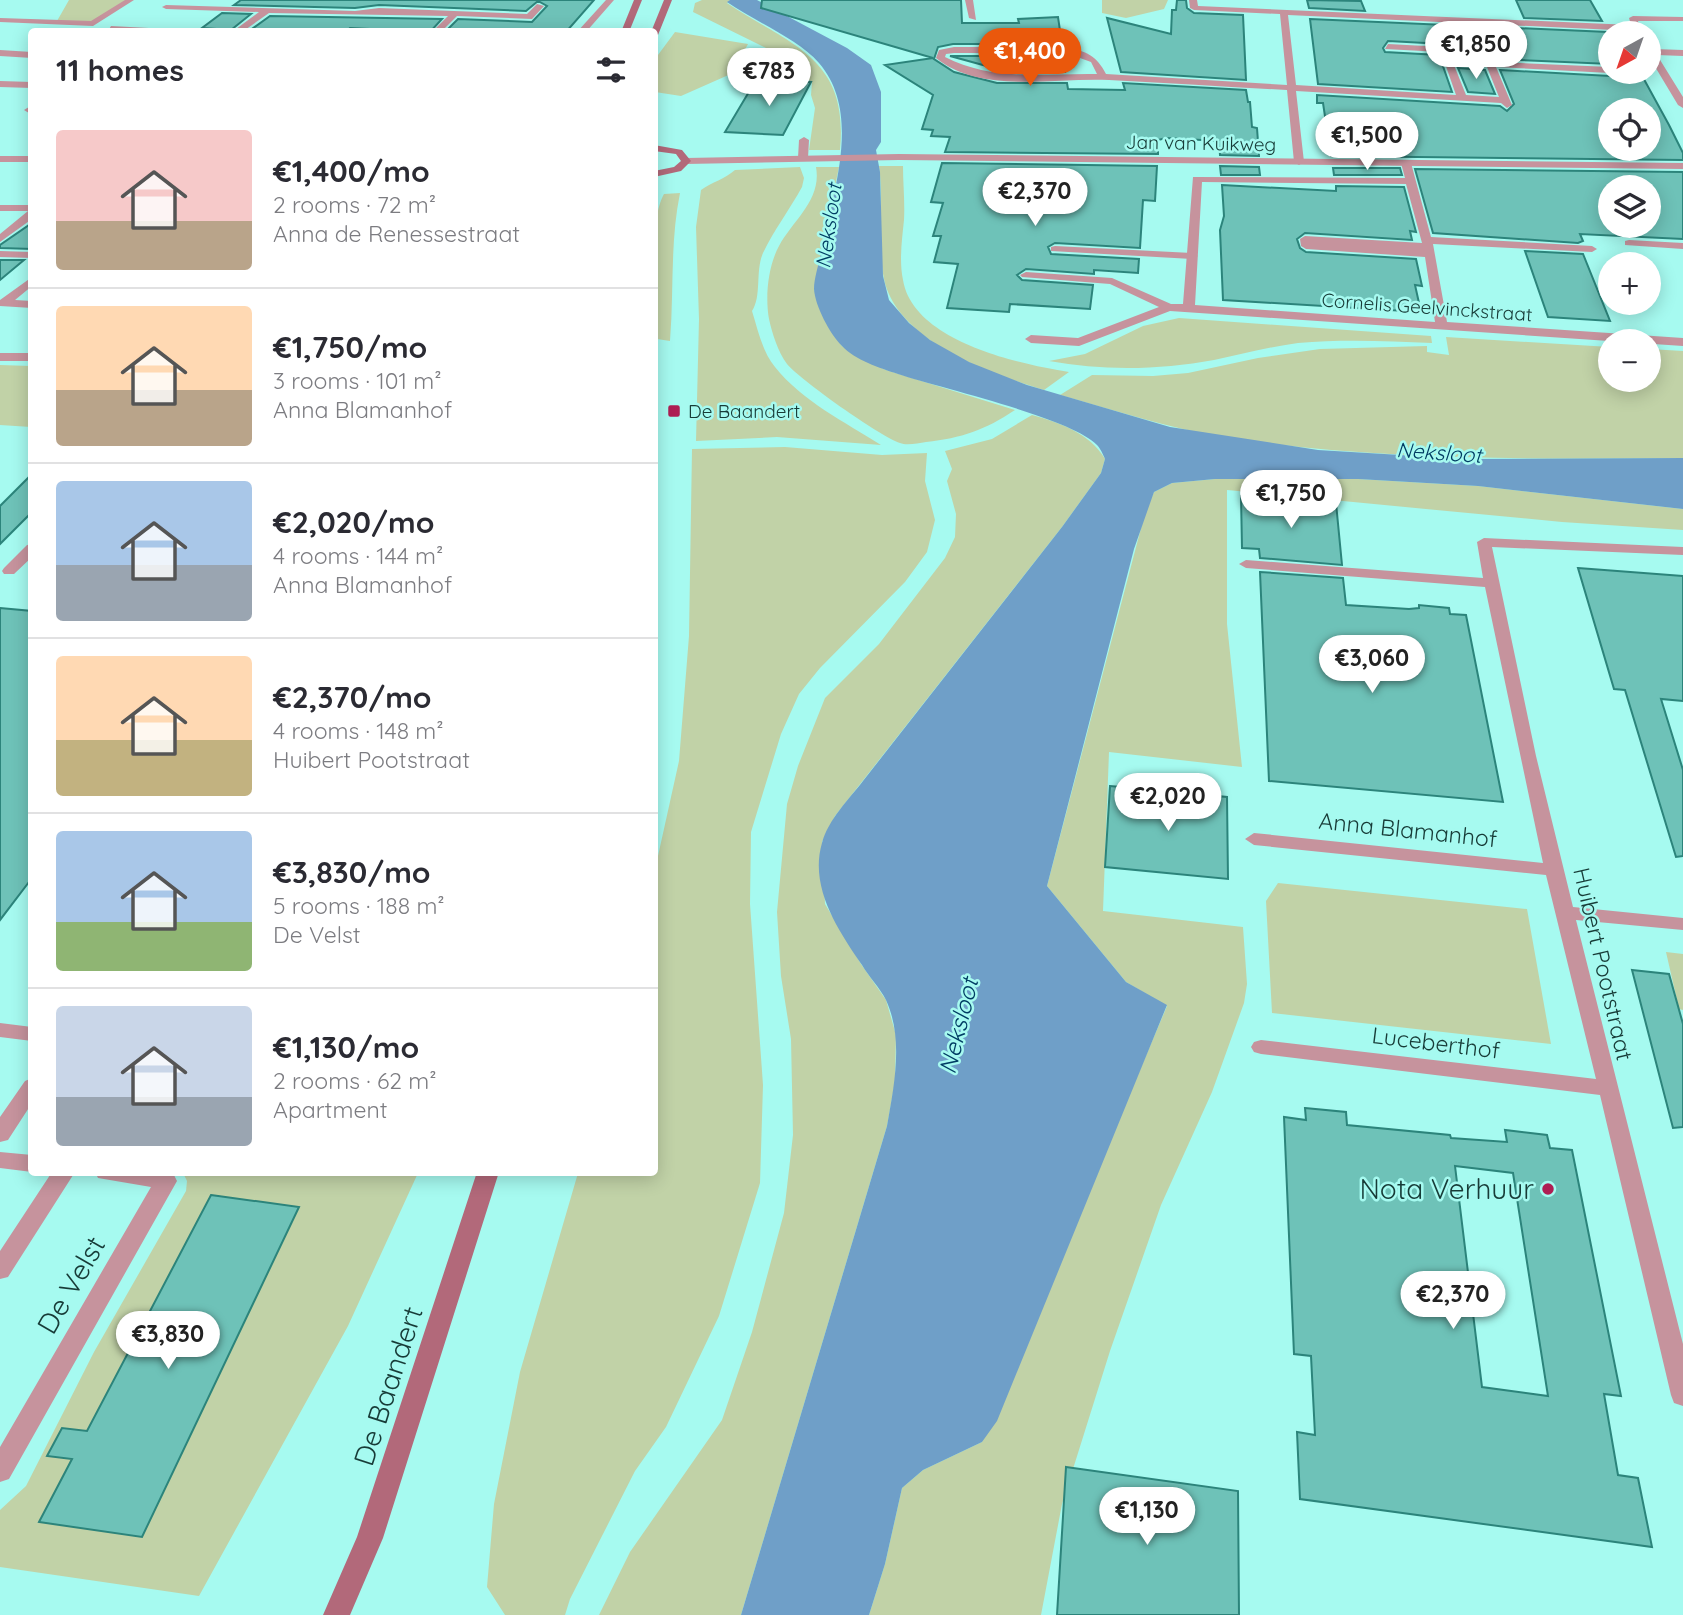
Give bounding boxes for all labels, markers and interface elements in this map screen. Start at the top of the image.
north arrow [1598,21,1661,84]
map controls [1598,21,1661,392]
pin: €1,850 [1419,22,1533,81]
pin: €1,400 [973,28,1087,88]
text: €1,850 [1441,29,1511,58]
text: €1,400 [994,36,1066,65]
pin: €783 [728,48,810,108]
text: 11 homes [56,51,184,89]
icon: filters [592,51,630,89]
text: €783 [743,56,795,85]
button: locate [1598,98,1661,161]
pin: €1,500 [1310,113,1424,172]
text: €1,500 [1331,120,1403,149]
street label: Jan van Kuikweg [1125,130,1277,156]
text: €1,400/mo [273,152,430,190]
icon: home [112,158,196,242]
pin: €2,370 [978,168,1092,228]
button: layers [1598,175,1661,238]
text: €2,370 [999,176,1071,205]
water label: Neksloot [809,179,847,270]
text: 2 rooms · 72 m² [273,190,436,219]
text: Anna de Renessestraat [273,219,520,248]
button: + [1598,252,1661,315]
street label: Cornelis Geelvinckstraat [1321,288,1533,326]
text: €1,750/mo [273,328,427,366]
button: − [1598,329,1661,392]
icon: home [112,334,196,418]
text: 3 rooms · 101 m² [273,366,442,395]
text: Anna Blamanhof [273,395,452,424]
place label: De Baandert [688,399,800,423]
marker: De Baandert [666,403,682,419]
water label: Neksloot [1396,436,1485,468]
pin: €1,750 [1234,470,1348,530]
text: €1,750 [1256,478,1326,507]
text: €2,020/mo [273,503,434,541]
icon: home [112,509,196,593]
text: 4 rooms · 144 m² [273,541,443,570]
text: Anna Blamanhof [273,570,452,599]
pin: €3,060 [1315,636,1429,695]
text: €3,060 [1335,643,1409,672]
text: €2,370/mo [273,678,432,716]
icon: home [112,684,196,768]
text: 4 rooms · 148 m² [273,716,444,745]
text: Huibert Pootstraat [273,745,470,774]
pin: €2,020 [1111,774,1225,833]
text: €2,020 [1130,781,1206,810]
street label: Anna Blamanhof [1317,806,1499,853]
text: €3,830/mo [273,853,431,891]
icon: home [112,859,196,943]
street label: Huibert Pootstraat [1567,865,1640,1063]
text: 5 rooms · 188 m² [273,891,445,920]
text: De Velst [273,920,361,949]
water label: Neksloot [932,972,985,1077]
street label: Luceberthof [1370,1020,1502,1065]
text: €1,130/mo [273,1028,419,1066]
icon: home [112,1034,196,1118]
text: 2 rooms · 62 m² [273,1066,437,1095]
text: Apartment [273,1095,387,1124]
place label: Nota Verhuur [1359,1171,1534,1206]
marker: Nota Verhuur [1540,1181,1556,1197]
street label: De Velst [29,1230,112,1340]
pin: €2,370 [1396,1272,1510,1331]
text: €2,370 [1417,1279,1489,1308]
street label: De Baandert [345,1302,430,1470]
pin: €3,830 [111,1312,225,1371]
text: €3,830 [132,1319,204,1348]
pin: €1,130 [1090,1488,1204,1547]
text: €1,130 [1115,1495,1179,1524]

